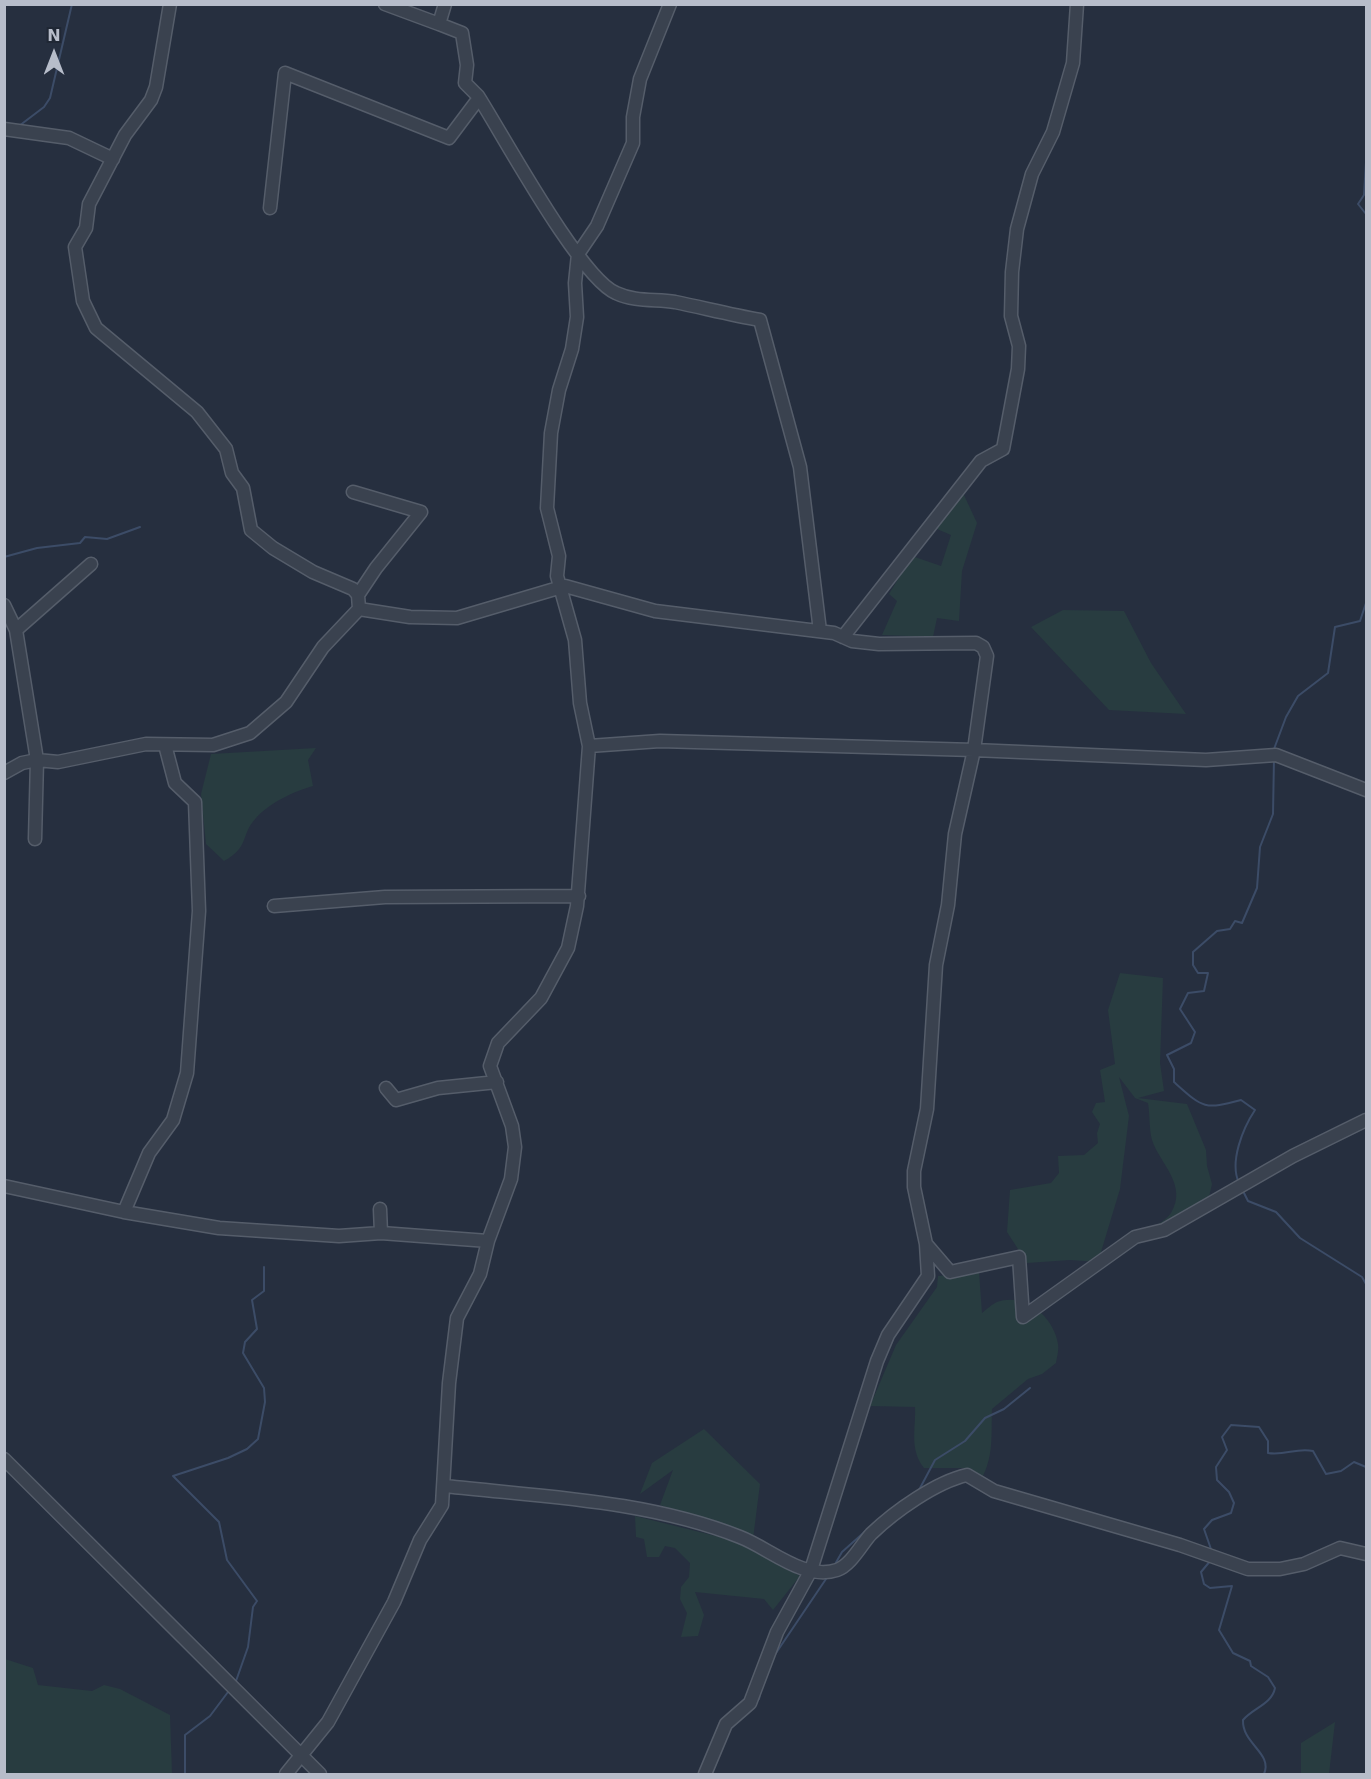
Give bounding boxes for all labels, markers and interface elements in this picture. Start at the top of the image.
north arrow [24,24,84,84]
text: N [47,26,61,45]

